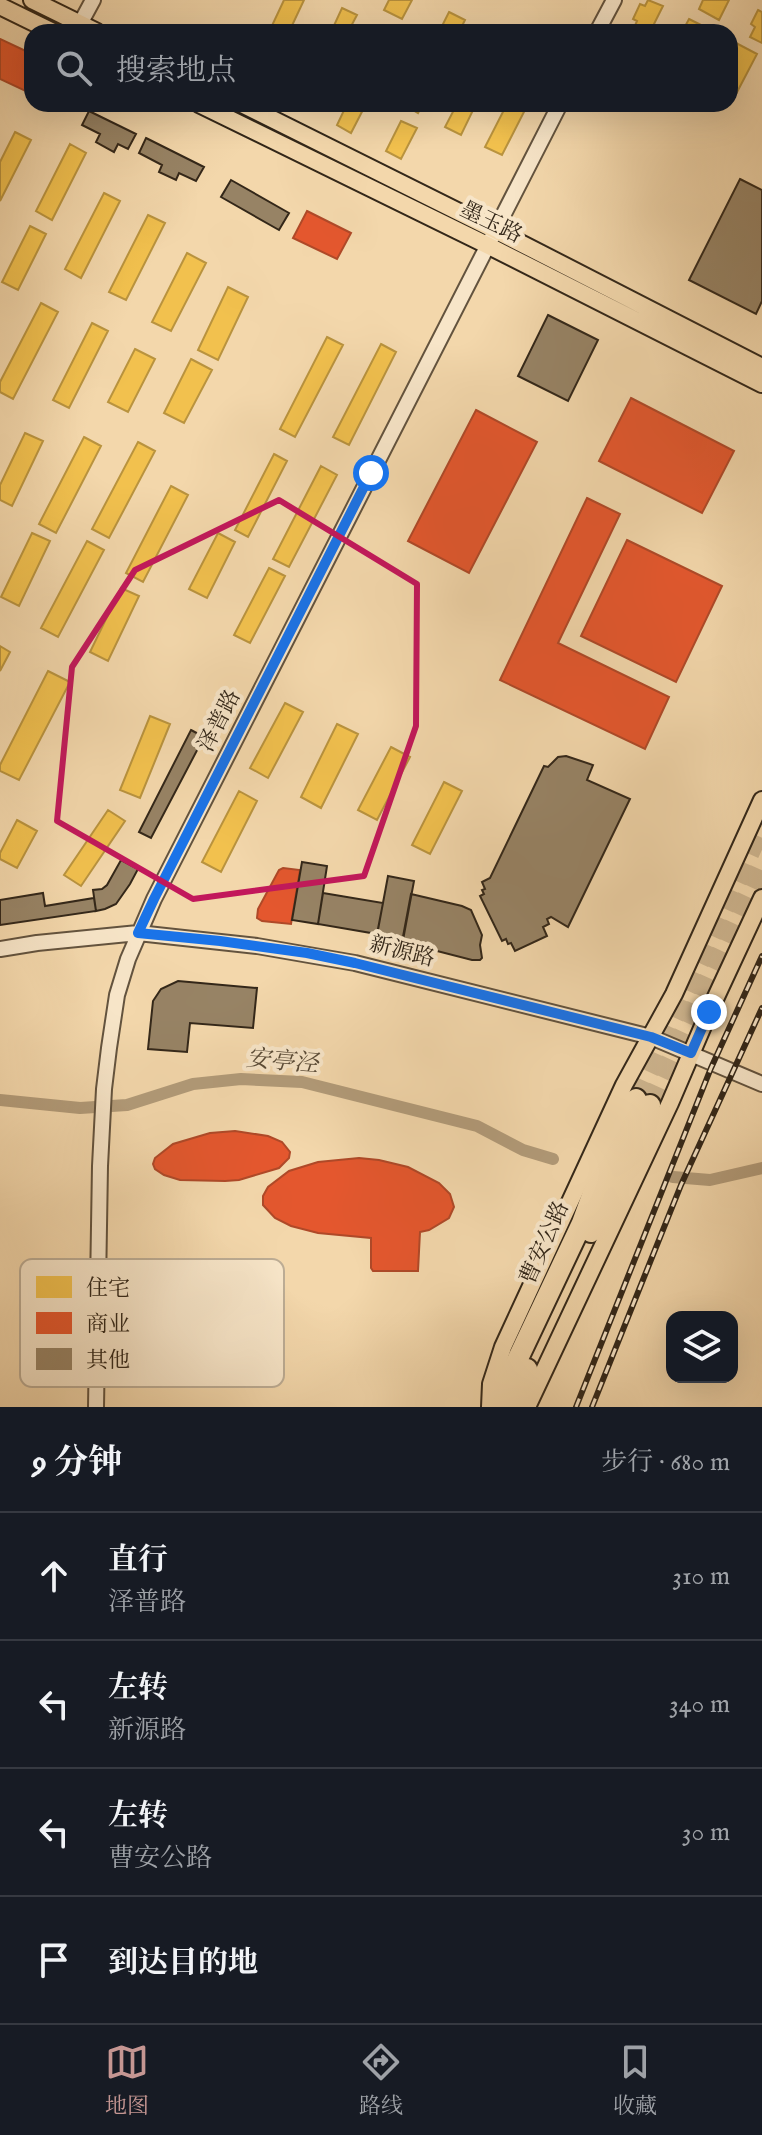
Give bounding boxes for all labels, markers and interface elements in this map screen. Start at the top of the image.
search box [24,24,738,112]
icon: search [52,46,96,90]
text: 搜索地点 [116,53,236,91]
street label: 墨玉路 [455,196,527,250]
route start [353,455,389,491]
street label: 泽普路 [193,685,247,757]
street label: 新源路 [367,930,437,974]
route end [691,994,727,1030]
water label: 安亭泾 [245,1043,321,1081]
street label: 曹安公路 [514,1197,576,1289]
legend [20,1259,284,1387]
text: 住宅 [86,1275,130,1303]
text: 商业 [86,1311,130,1339]
map controls [666,1311,738,1383]
button: layers [666,1311,738,1383]
text: 其他 [86,1347,130,1375]
text: 9 分钟 [32,1442,122,1485]
text: 步行 · 680 m [601,1446,730,1479]
text: 直行 [108,1542,168,1580]
icon: ahead [32,1554,76,1598]
text: 310 m [672,1560,730,1593]
text: 泽普路 [108,1586,186,1619]
text: 左转 [108,1670,168,1708]
icon: left [32,1682,76,1726]
text: 340 m [669,1688,730,1721]
text: 新源路 [108,1714,186,1747]
text: 左转 [108,1798,168,1836]
icon: left [32,1810,76,1854]
text: 30 m [682,1816,730,1849]
text: 曹安公路 [108,1842,212,1875]
icon: arrive [32,1938,76,1982]
text: 到达目的地 [108,1945,258,1983]
tab: 地图 [105,2040,149,2121]
tab: 路线 [359,2040,403,2121]
tab: 收藏 [613,2040,657,2121]

